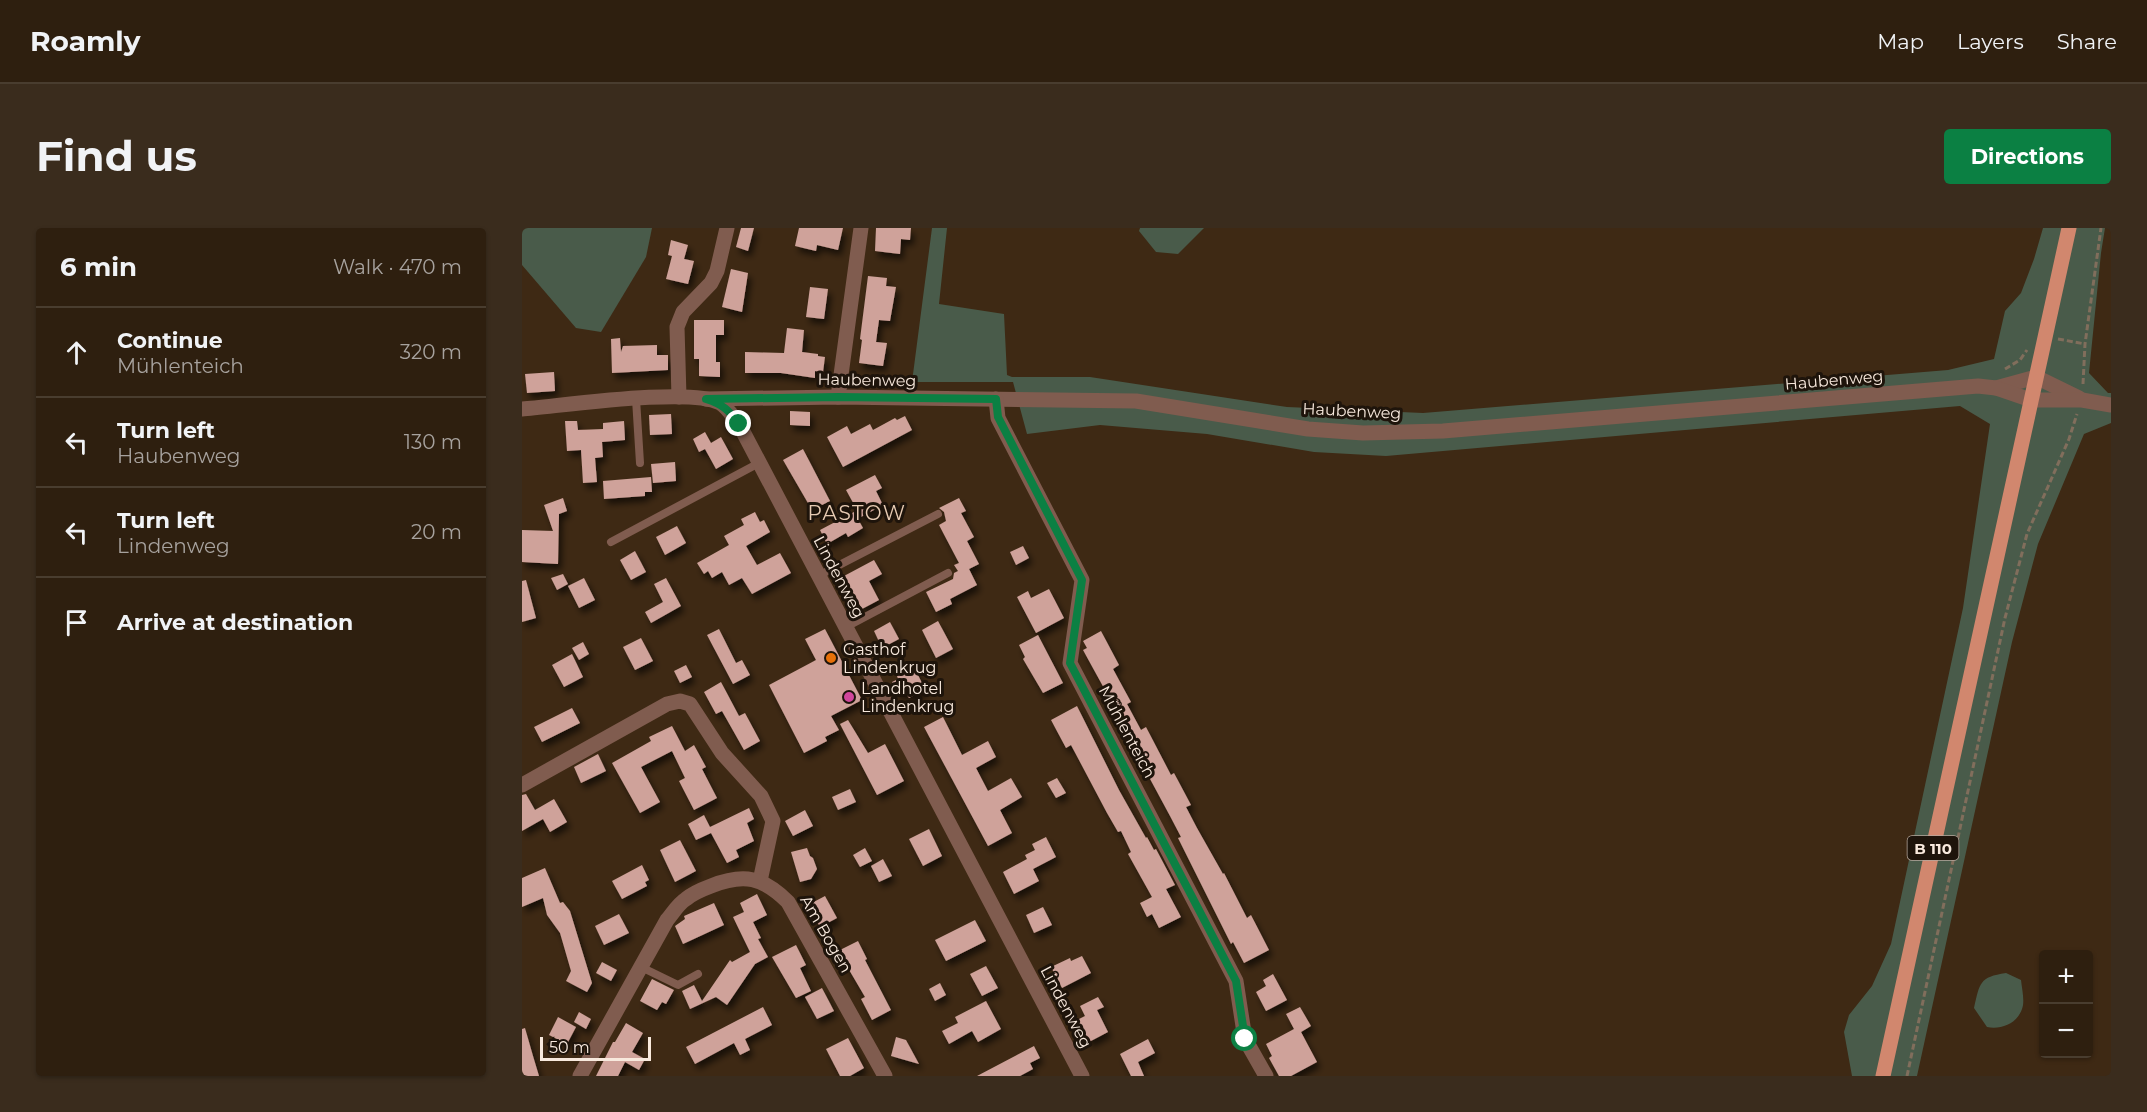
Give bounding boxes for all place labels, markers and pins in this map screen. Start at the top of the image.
place label: Gasthof Lindenkrug [843,640,936,677]
marker: Gasthof Lindenkrug [824,651,838,665]
place label: Landhotel Lindenkrug [861,679,954,716]
marker: Landhotel Lindenkrug [842,690,856,704]

